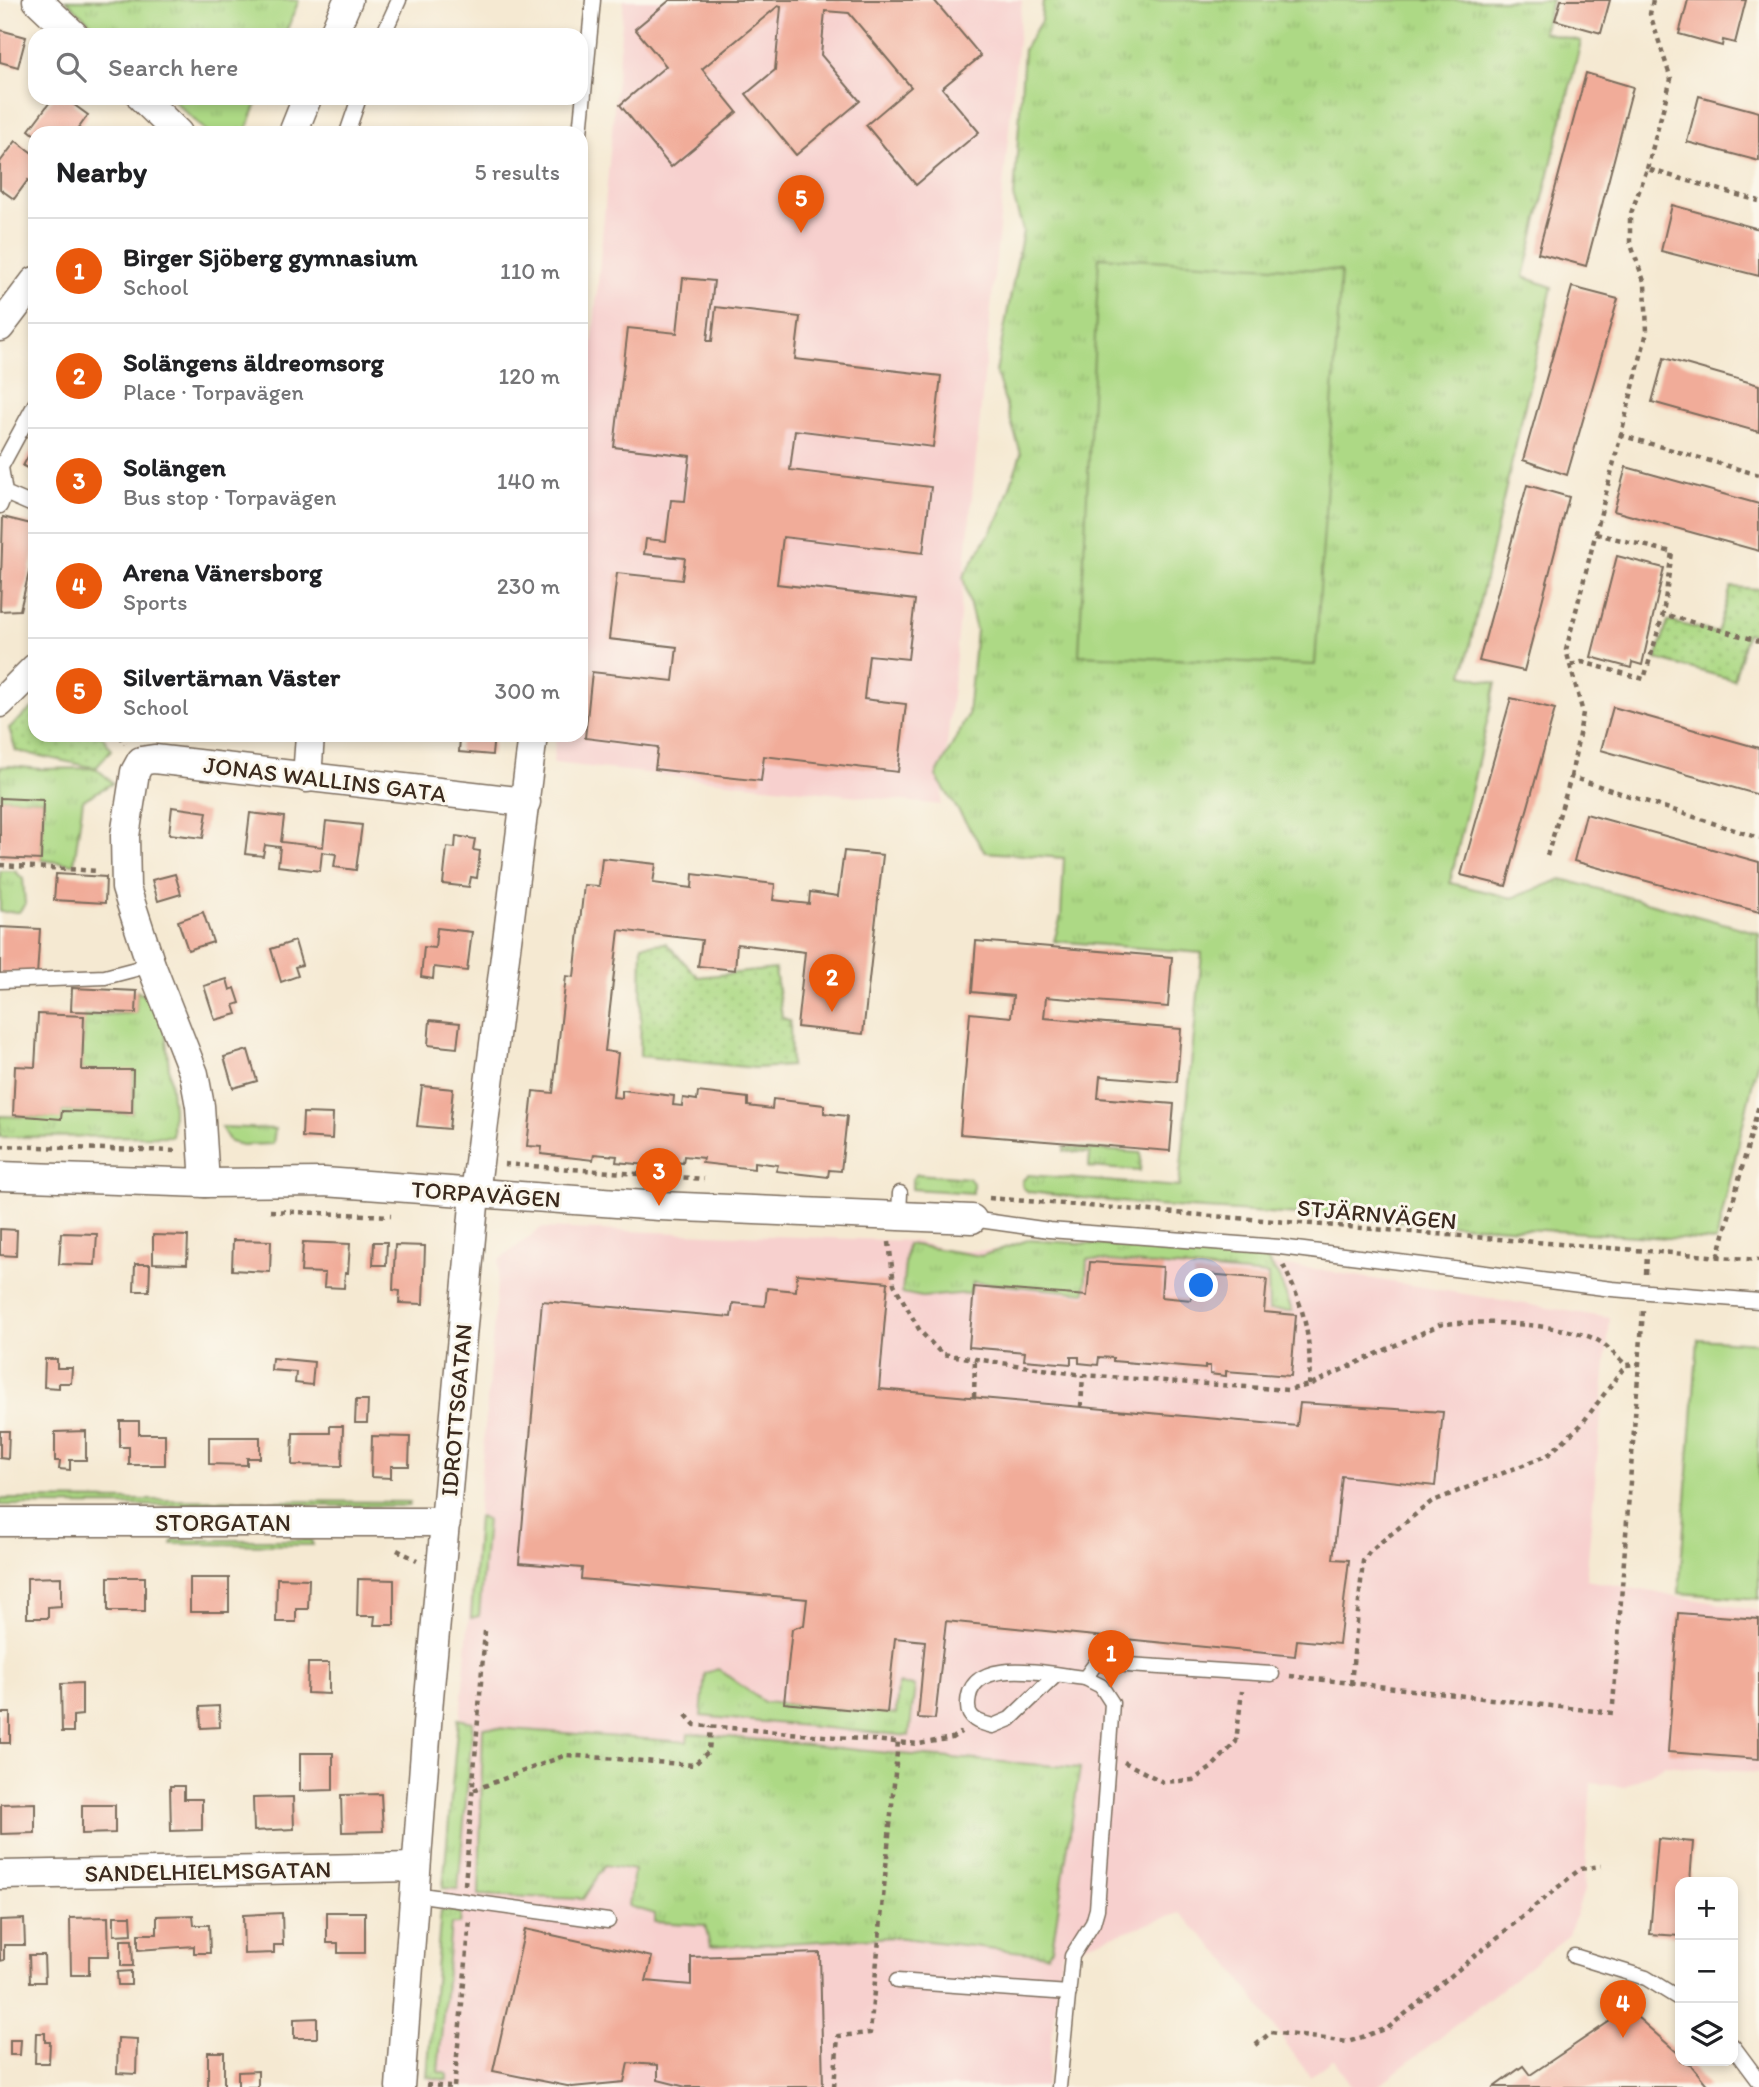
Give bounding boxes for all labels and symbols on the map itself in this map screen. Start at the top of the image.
pin: 5 [778,175,824,233]
street label: JONAS WALLINS GATA [202,750,448,808]
pin: 2 [809,954,855,1012]
pin: 3 [636,1148,682,1206]
street label: TORPAVÄGEN [410,1174,562,1214]
street label: STJÄRNVÄGEN [1296,1193,1458,1235]
your location [1184,1268,1218,1302]
street label: IDROTTSGATAN [434,1323,478,1497]
street label: STORGATAN [155,1508,291,1537]
pin: 1 [1088,1630,1134,1688]
street label: SANDELHIELMSGATAN [84,1854,332,1888]
pin: 4 [1600,1980,1646,2038]

